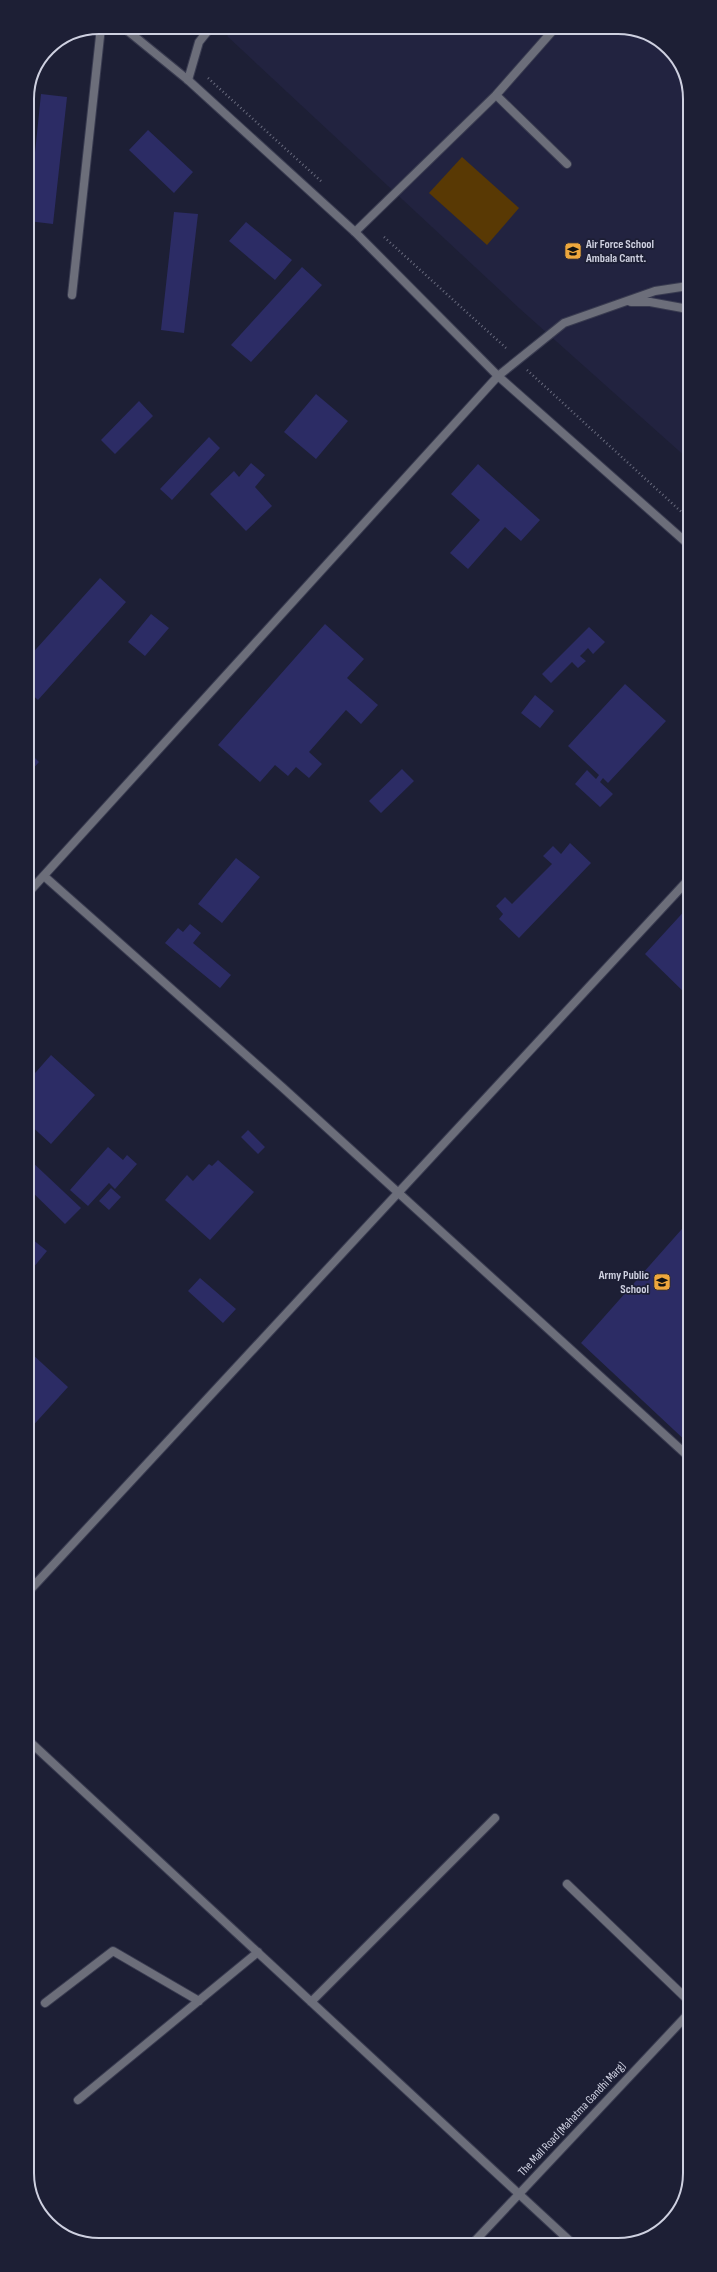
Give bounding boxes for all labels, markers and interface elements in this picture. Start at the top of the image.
place label: Air Force School Ambala Cantt. [585,237,654,266]
school or university icon: Air Force School Ambala Cantt. [563,241,583,261]
place label: Army Public School [598,1268,649,1297]
school or university icon: Army Public School [652,1272,672,1292]
street label: The Mall Road (Mahatma Gandhi Marg) [515,2059,629,2179]

